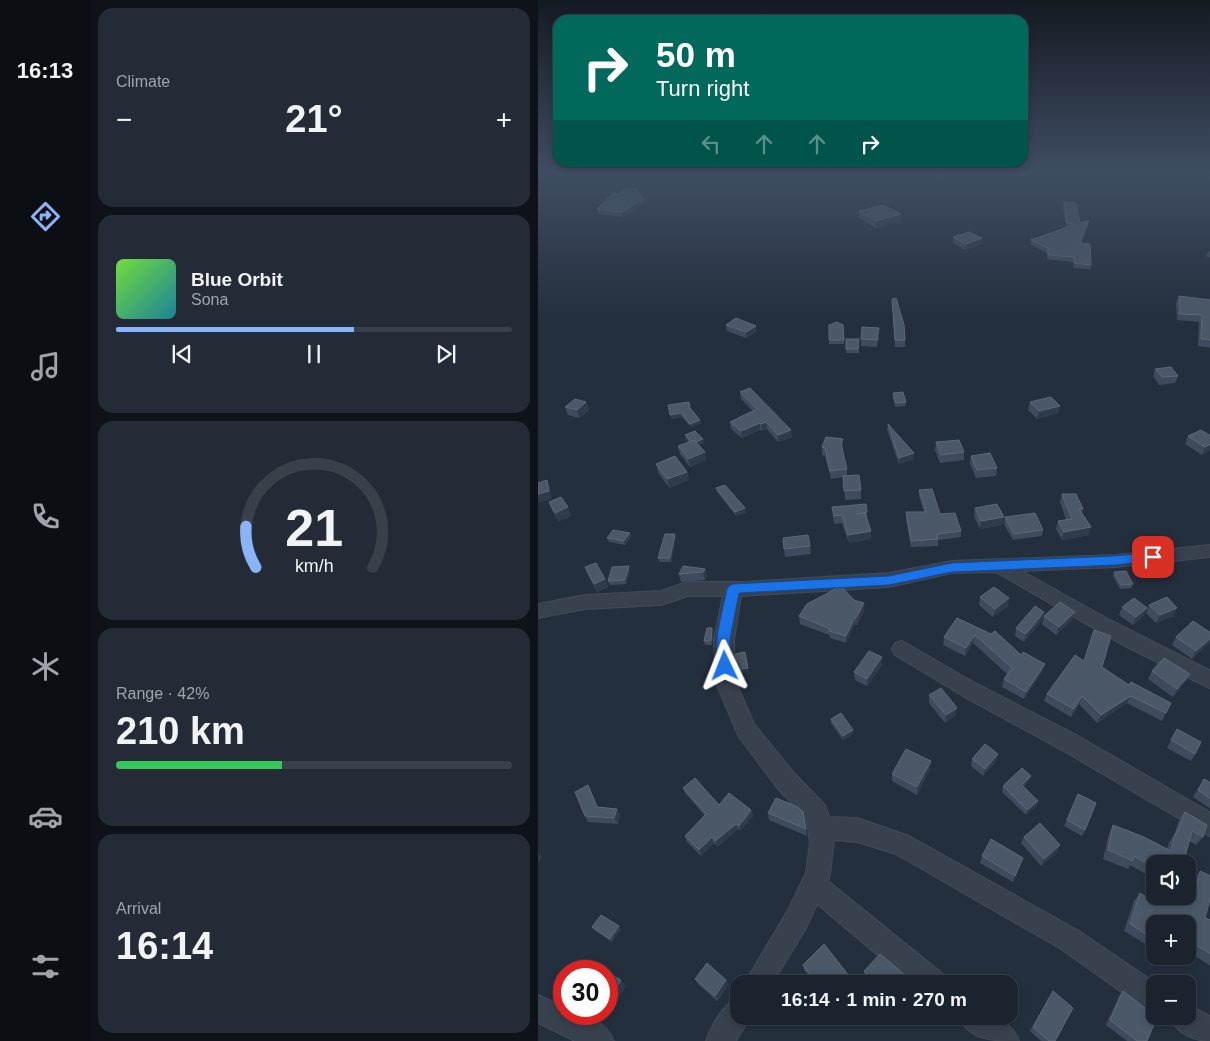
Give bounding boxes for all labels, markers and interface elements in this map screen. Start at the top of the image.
icon: right [573,35,638,100]
text: 50 m [656,35,736,74]
text: 16:13 [17,58,73,83]
text: Climate [116,73,170,90]
text: Turn right [656,76,749,101]
text: 21° [285,98,343,140]
text: − [116,104,132,135]
text: + [496,104,512,135]
icon: left [697,130,725,158]
icon: ahead [750,130,778,158]
icon: ahead [803,130,831,158]
icon: right [856,130,884,158]
icon: directions [28,199,63,234]
text: Blue Orbit [191,269,283,290]
text: Sona [191,291,228,308]
icon: previous [168,340,196,368]
icon: pause [300,340,328,368]
icon: next [432,340,460,368]
icon: music [28,349,63,384]
icon: phone [28,499,63,534]
text: 21 [285,499,343,557]
pin [1132,536,1174,578]
icon: arrive [1139,543,1167,571]
text: km/h [295,556,333,576]
position arrow [698,639,750,691]
icon: climate [28,649,63,684]
text: Range · 42% [116,685,209,702]
text: 210 km [116,710,245,752]
icon: car [28,799,63,834]
map controls [1146,855,1196,1025]
button: sound [1146,855,1196,905]
text: Arrival [116,900,161,917]
button: + [1146,915,1196,965]
text: 16:14 [116,925,213,967]
icon: filters [28,949,63,984]
speed limit sign: 30 [553,960,618,1025]
button: − [1146,975,1196,1025]
text: 16:14 · 1 min · 270 m [781,989,967,1010]

